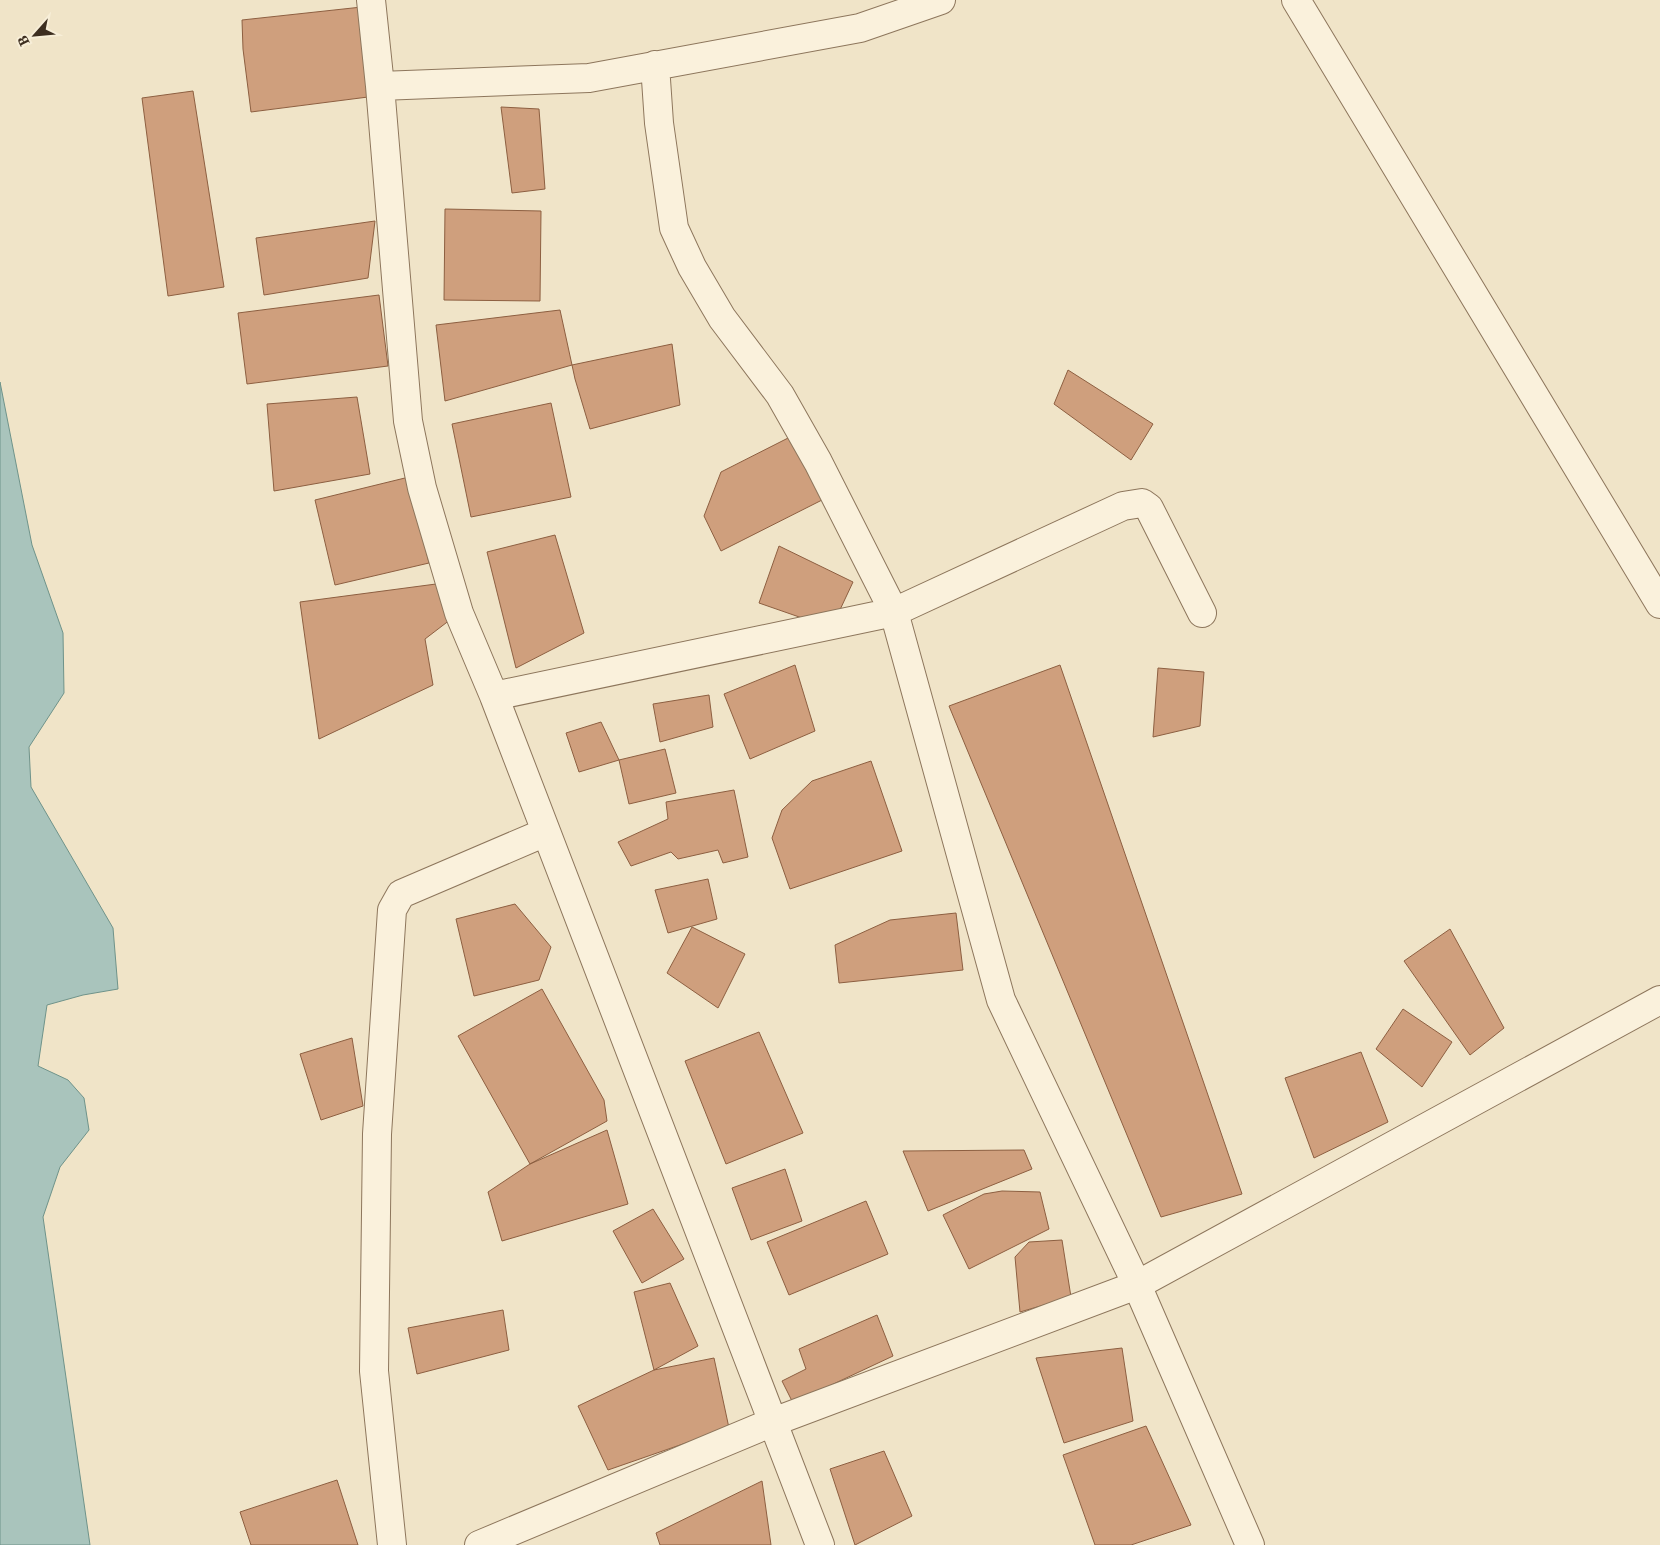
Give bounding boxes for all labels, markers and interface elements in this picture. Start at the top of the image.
north arrow [10,10,60,60]
text: B [12,33,34,50]

